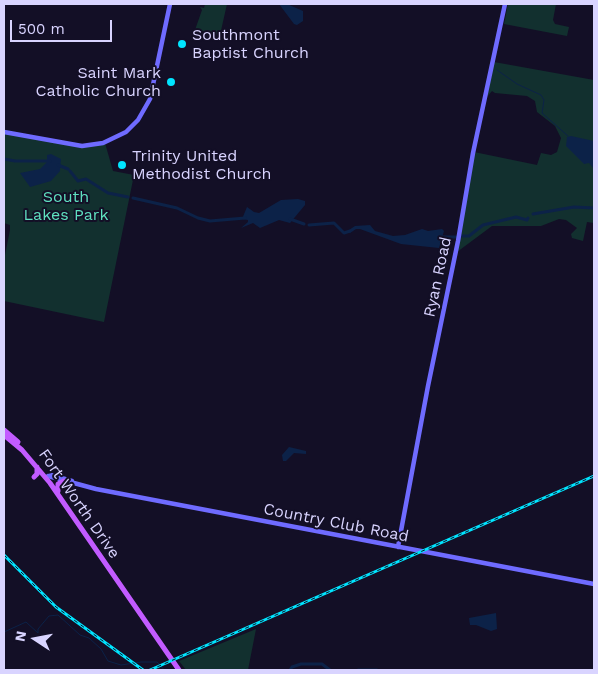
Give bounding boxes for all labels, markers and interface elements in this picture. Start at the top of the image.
scale bar [12,10,115,42]
text: 500 m [18,20,65,38]
place label: Southmont Baptist Church [192,25,309,63]
marker: Southmont Baptist Church [176,38,188,50]
place label: Saint Mark Catholic Church [36,63,161,101]
marker: Saint Mark Catholic Church [165,76,177,88]
place label: Trinity United Methodist Church [132,146,272,184]
marker: Trinity United Methodist Church [116,159,128,171]
park label: South Lakes Park [24,187,108,225]
street label: Ryan Road [420,235,456,319]
street label: Fort Worth Drive [34,446,124,562]
street label: Country Club Road [262,500,410,546]
north arrow [10,614,60,664]
text: N [11,630,29,643]

